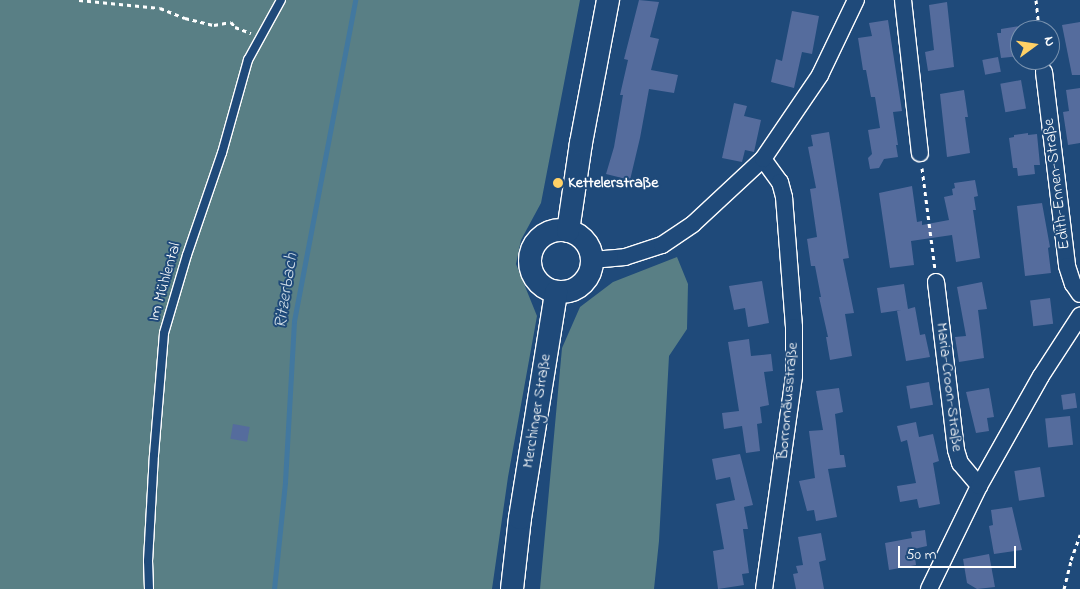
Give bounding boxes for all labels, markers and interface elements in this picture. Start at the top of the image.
north arrow [1010,20,1060,70]
text: N [1038,34,1060,49]
street label: Edith-Ennen-Straße [1039,117,1075,251]
place label: Kettelerstraße [568,173,658,193]
marker: Kettelerstraße [552,177,564,189]
street label: Im Mühlental [145,240,185,324]
water label: Ritzerbach [270,252,304,330]
street label: Maria-Croon-Straße [932,321,966,453]
street label: Borromäusstraße [773,342,803,460]
street label: Merchinger Straße [518,352,556,470]
scale bar [900,536,1018,568]
text: 50 m [906,544,936,566]

